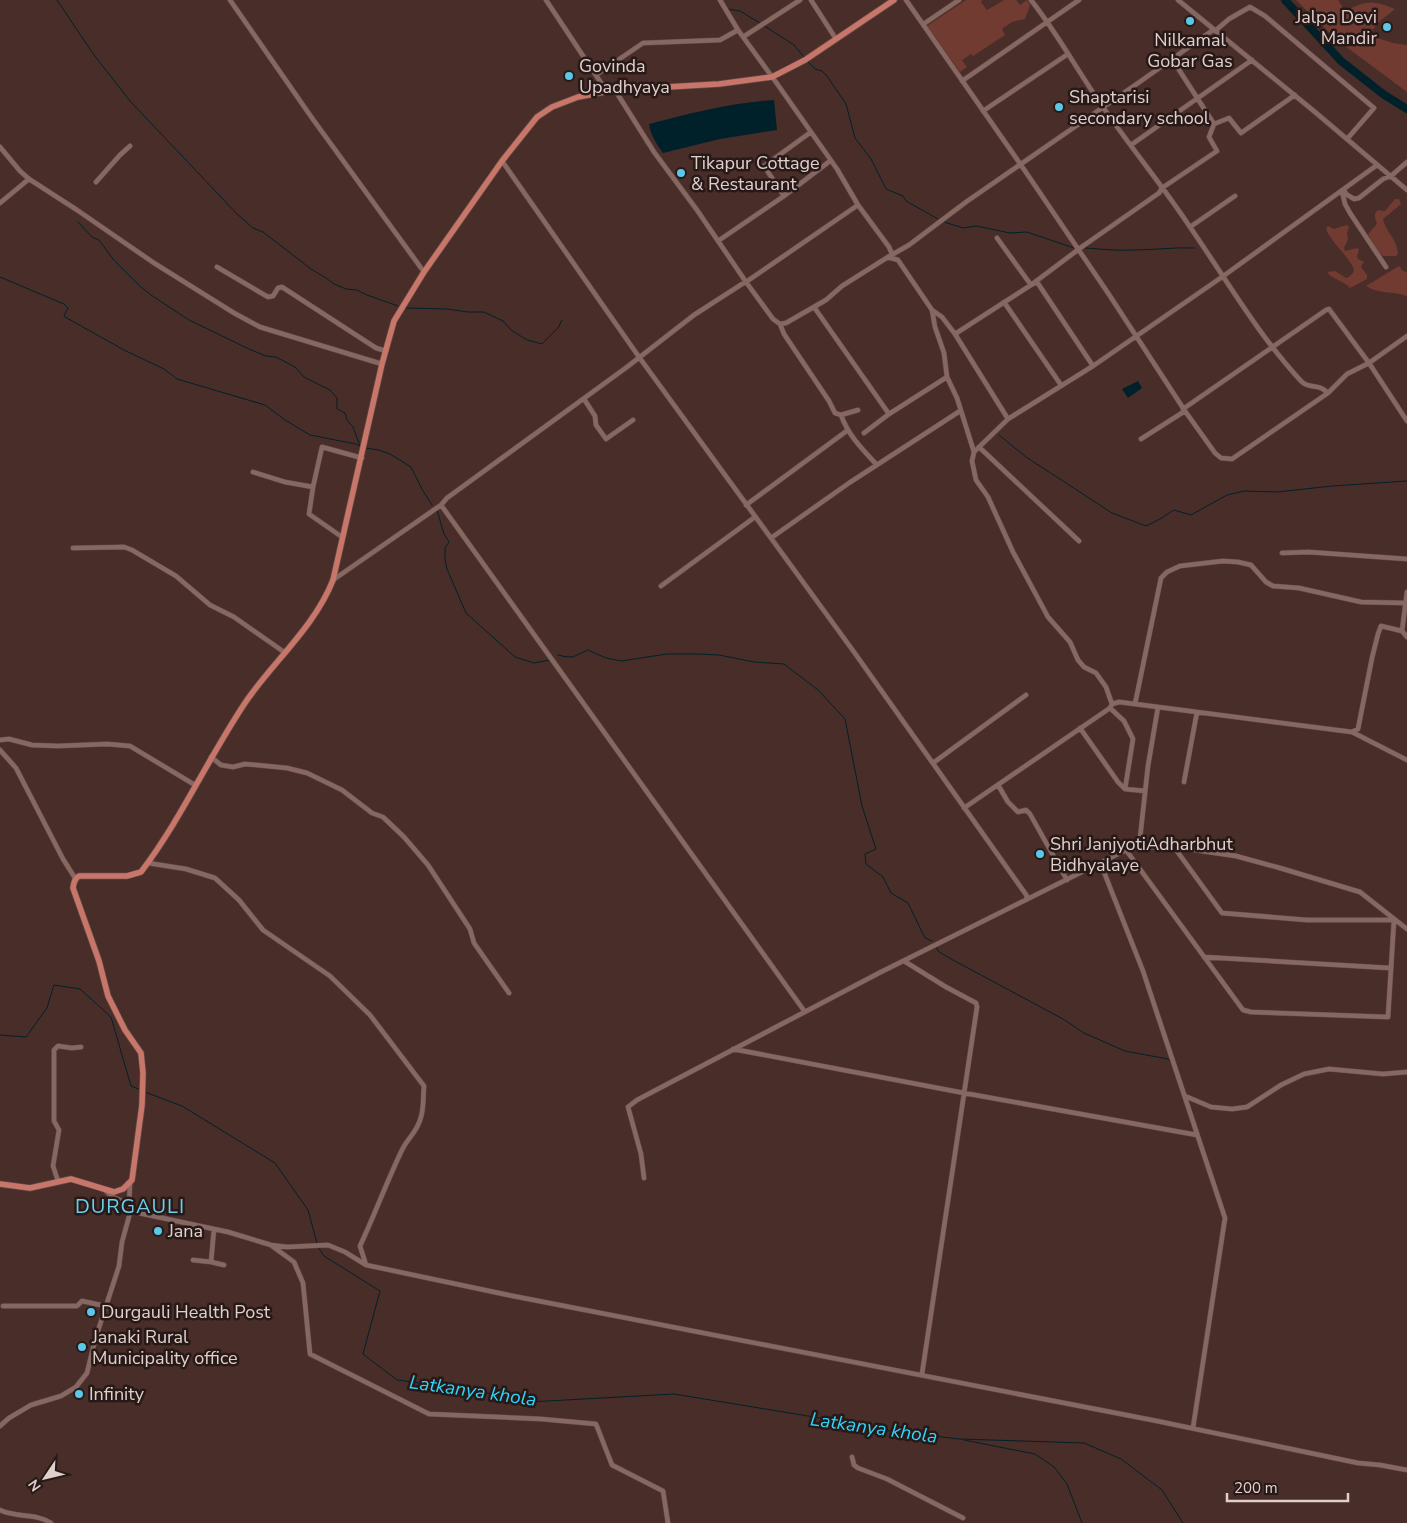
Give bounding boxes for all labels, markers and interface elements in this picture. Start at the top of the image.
place label: Jalpa Devi Mandir [1294,5,1378,50]
marker: Nilkamal Gobar Gas [1184,15,1196,27]
marker: Jalpa Devi Mandir [1381,21,1393,33]
place label: Nilkamal Gobar Gas [1147,28,1233,73]
place label: Govinda Upadhyaya [579,54,670,99]
marker: Govinda Upadhyaya [563,70,575,82]
place label: Shaptarisi secondary school [1069,85,1210,130]
marker: Shaptarisi secondary school [1053,101,1065,113]
place label: Tikapur Cottage & Restaurant [691,151,820,196]
marker: Tikapur Cottage & Restaurant [675,167,687,179]
place label: Shri JanjyotiAdharbhut Bidhyalaye [1050,832,1233,877]
marker: Shri JanjyotiAdharbhut Bidhyalaye [1034,848,1046,860]
district label: DURGAULI [75,1193,185,1220]
place label: Jana [167,1219,203,1243]
marker: Jana [152,1225,164,1237]
place label: Durgauli Health Post [101,1300,271,1324]
marker: Durgauli Health Post [85,1306,97,1318]
place label: Janaki Rural Municipality office [91,1325,238,1370]
marker: Janaki Rural Municipality office [76,1341,88,1353]
water label: Latkanya khola [408,1369,538,1413]
place label: Infinity [89,1382,145,1406]
marker: Infinity [73,1388,85,1400]
water label: Latkanya khola [809,1406,939,1450]
north arrow [20,1453,70,1503]
scale bar [1227,1470,1348,1502]
text: N [24,1475,46,1495]
text: 200 m [1234,1478,1278,1498]

